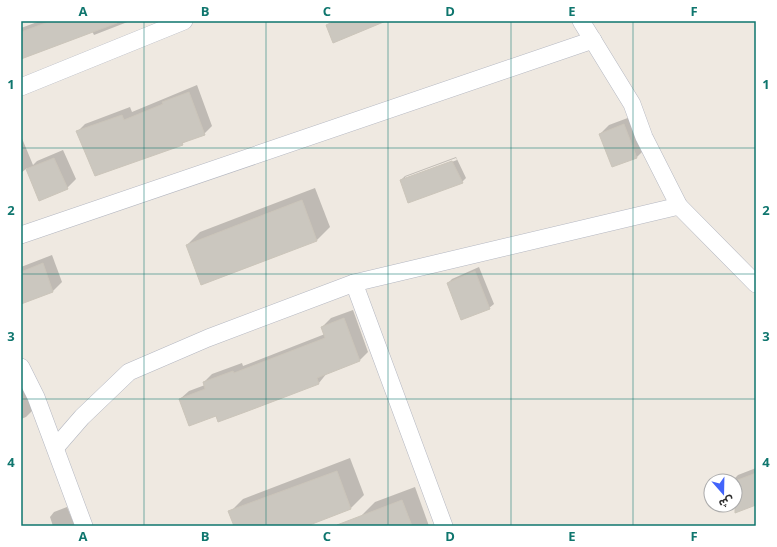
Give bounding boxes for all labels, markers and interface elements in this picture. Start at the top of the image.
text: A [79,2,88,20]
text: B [201,2,210,20]
text: C [323,2,331,20]
text: D [445,2,455,20]
text: E [568,2,576,20]
text: F [690,2,698,20]
text: 1 [7,75,15,93]
text: 1 [762,75,770,93]
text: 2 [7,201,15,219]
text: 2 [762,201,770,219]
text: 3 [7,327,15,345]
text: 3 [762,327,770,345]
text: 4 [7,453,15,471]
text: 4 [762,453,770,471]
north arrow [703,473,743,513]
text: ش [717,493,736,512]
text: A [79,527,88,545]
text: B [201,527,210,545]
text: C [323,527,331,545]
text: D [445,527,455,545]
text: E [568,527,576,545]
text: F [690,527,698,545]

